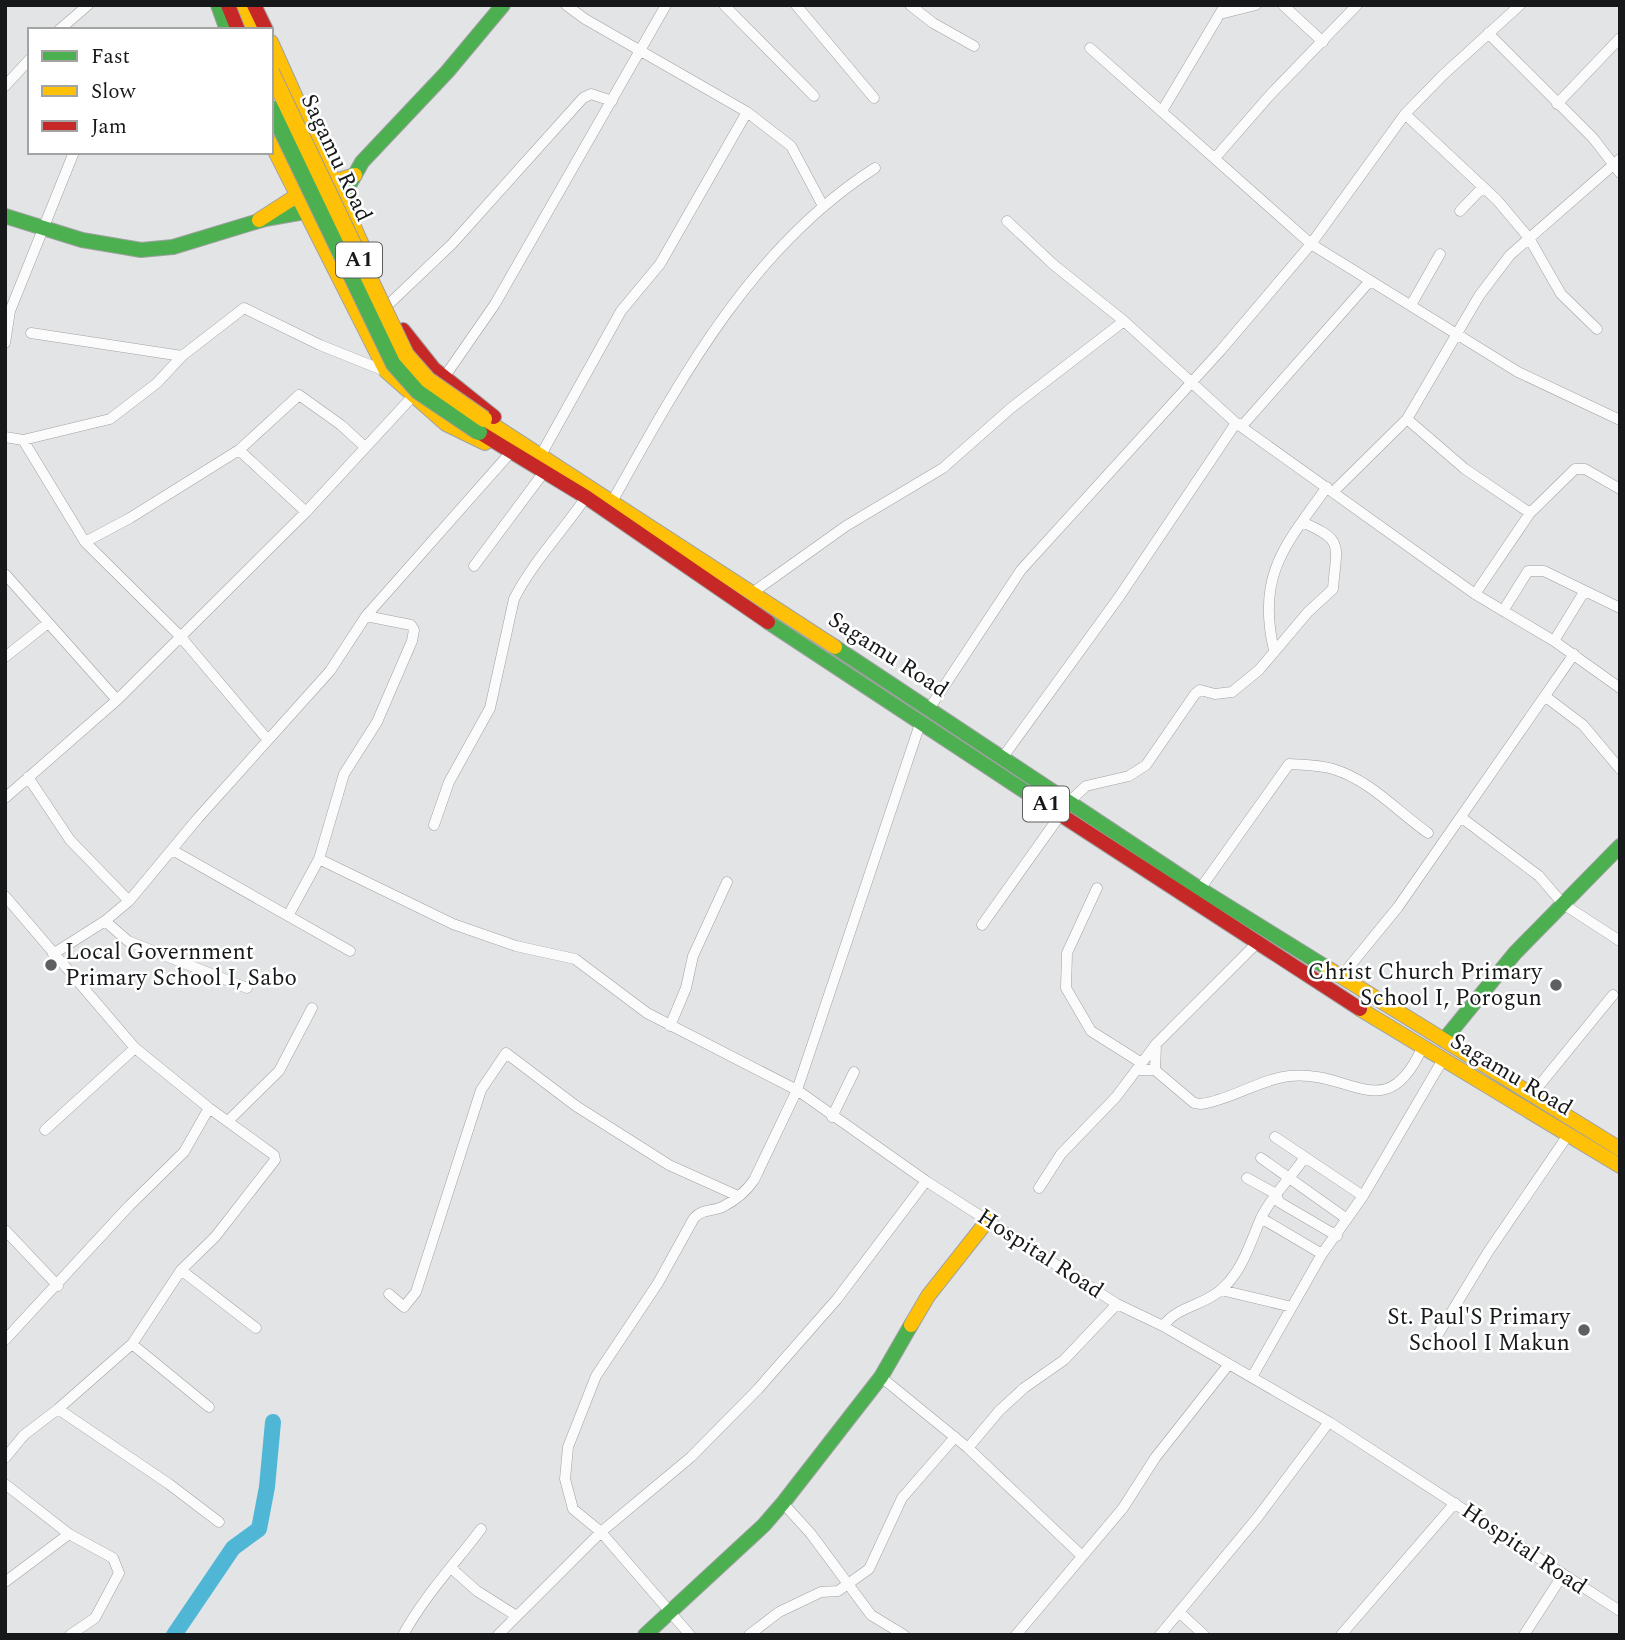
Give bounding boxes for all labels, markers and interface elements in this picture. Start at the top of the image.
legend [28,28,273,154]
text: Fast [91,41,130,73]
text: Slow [91,76,137,108]
street label: Sagamu Road [291,88,381,228]
text: Jam [91,111,127,143]
road number: A1 [336,243,382,278]
street label: Sagamu Road [821,603,955,707]
road number: A1 [1023,786,1069,822]
place label: Local Government Primary School I, Sabo [65,935,297,996]
place label: Christ Church Primary School I, Porogun [1308,955,1543,1016]
marker: Local Government Primary School I, Sabo [43,957,59,973]
marker: Christ Church Primary School I, Porogun [1548,977,1564,993]
street label: Sagamu Road [1443,1025,1579,1126]
street label: Hospital Road [970,1200,1110,1308]
place label: St. Paul'S Primary School I Makun [1387,1300,1571,1361]
marker: St. Paul'S Primary School I Makun [1576,1322,1592,1338]
street label: Hospital Road [1454,1494,1594,1604]

